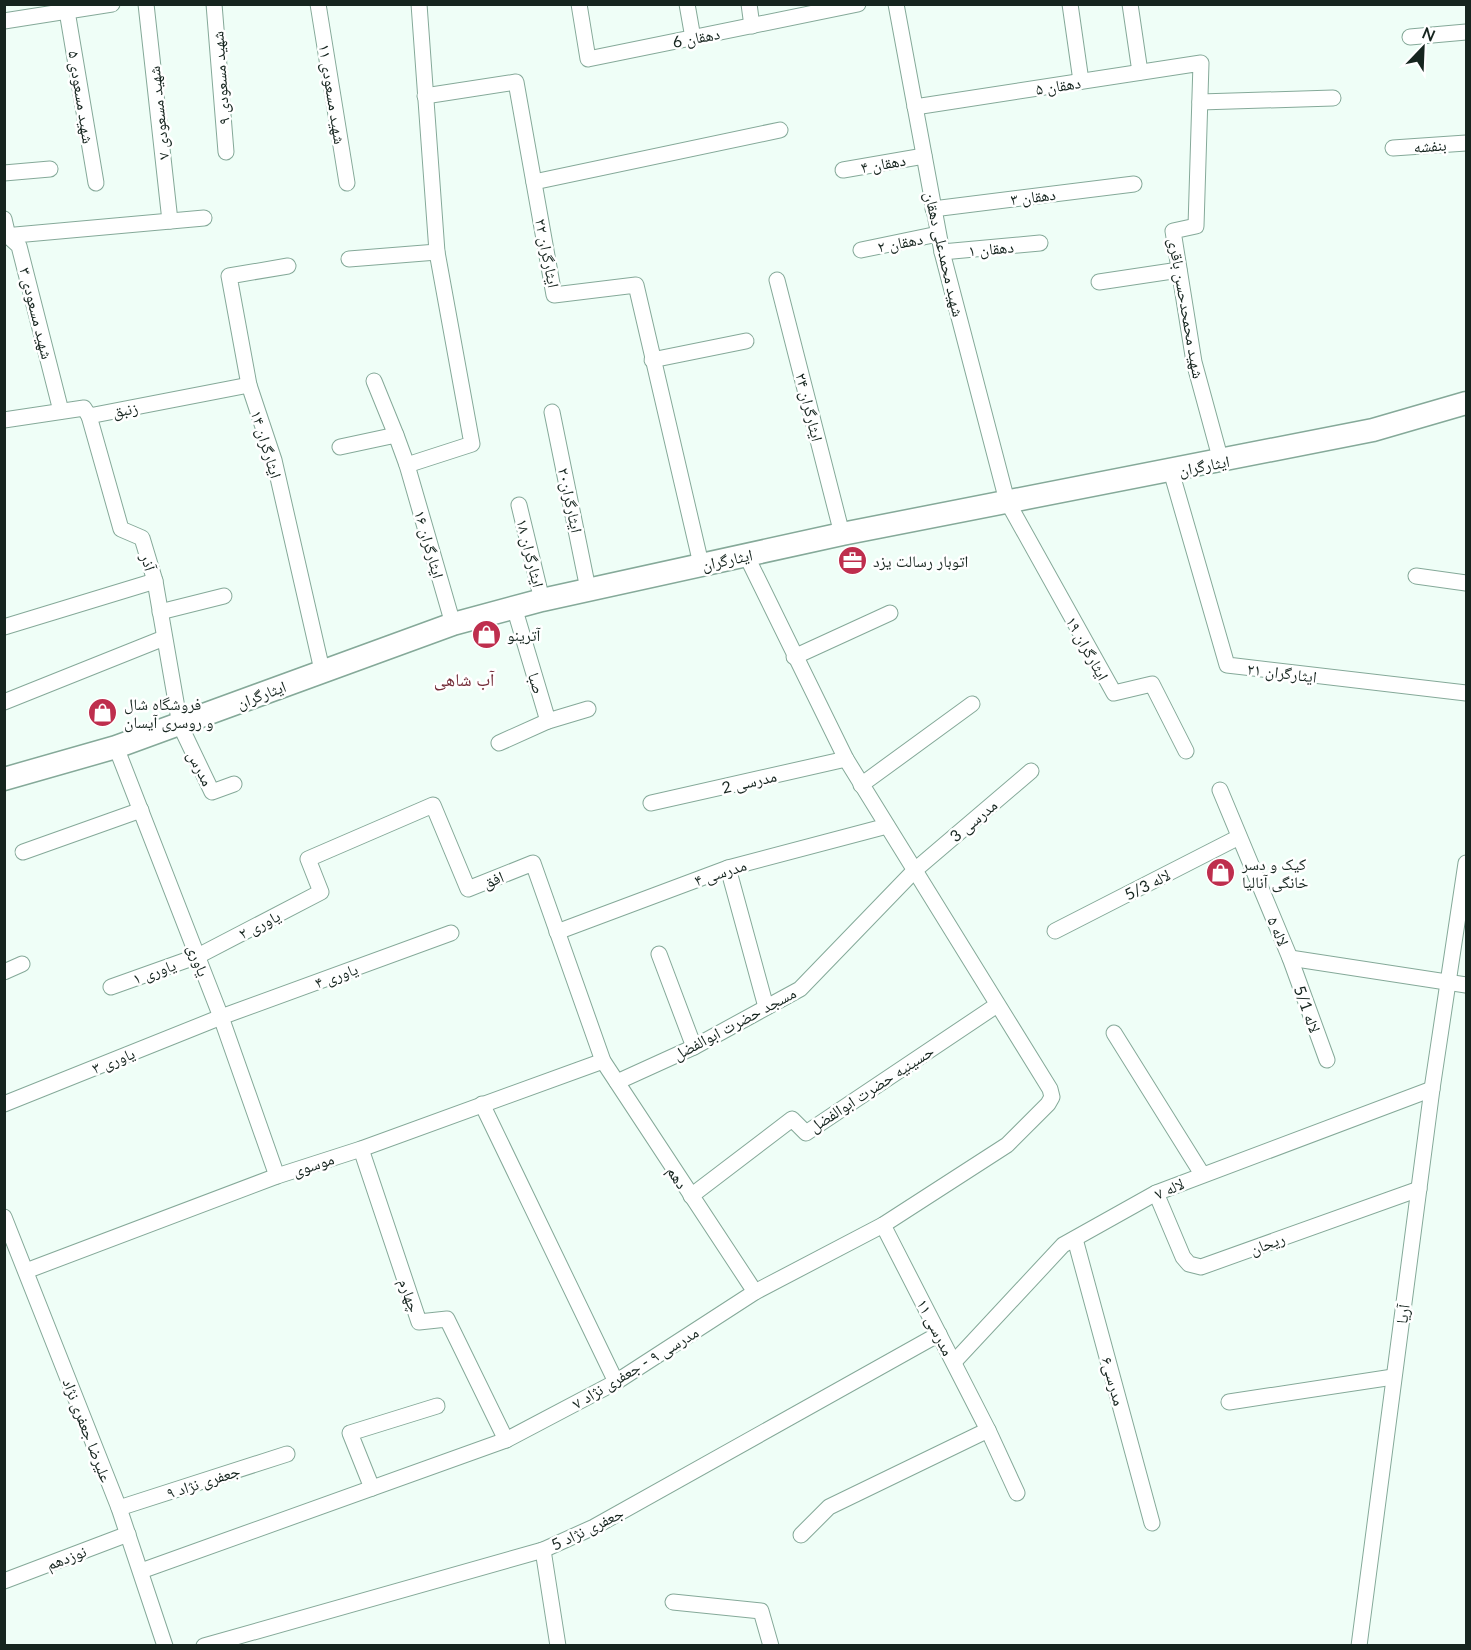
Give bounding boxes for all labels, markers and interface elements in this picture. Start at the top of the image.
north arrow [1393,18,1453,78]
street label: دهقان 6 [671,23,722,53]
text: N [1420,23,1438,45]
street label: شهید مسعودی ۹ [207,30,235,125]
street label: شهید مسعودی ۱۱ [314,43,350,146]
street label: شهید مسعودی ۵ [63,49,99,145]
street label: شهید مسعودی ۷ [144,65,174,161]
street label: دهقان ۵ [1034,72,1082,100]
street label: بنفشه [1413,134,1447,156]
street label: دهقان ۴ [859,150,907,178]
street label: دهقان ۳ [1009,184,1057,210]
street label: شهید محمدعلی دهقان [919,190,969,319]
street label: ایثارگران ۲۲ [530,217,564,290]
street label: دهقان ۲ [876,228,925,258]
street label: شهید محمحدحسن باقری [1163,236,1209,380]
street label: دهقان ۱ [967,237,1015,261]
street label: شهید مسعودی ۳ [14,265,58,361]
street label: ایثارگران ۲۴ [790,371,828,444]
street label: زنبق [111,397,140,423]
street label: ایثارگران ۱۴ [246,408,286,481]
street label: ایثارگران [1177,451,1232,481]
street label: ۲۰ایثارگران [553,466,587,535]
street label: ایثارگران ۱۶ [409,508,449,581]
street label: ایثارگران ۱۸ [511,517,549,590]
street label: ایثارگران [700,544,755,576]
office icon: اتوبار رسالت یزد [836,544,868,576]
street label: آذر [136,550,161,574]
place label: اتوبار رسالت یزد [873,551,968,571]
street label: ایثارگران ۱‍۹ [1061,613,1113,684]
shop icon: آترینو [470,618,502,650]
place label: آترینو [507,625,541,645]
street label: ایثارگران ۲۱ [1246,658,1318,688]
district label: آب شاهی [434,668,495,691]
street label: صبا [524,670,549,696]
street label: ایثارگران [234,676,289,714]
place label: فروشگاه شال و روسری آیسان [124,694,214,733]
shop icon: فروشگاه شال و روسری آیسان [87,696,119,728]
street label: مدرس [182,747,218,790]
street label: مدرسی 2 [720,765,779,799]
street label: مدرسی 3 [945,795,1002,847]
place label: کیک و دسر خانگی آنالیا [1241,854,1309,893]
street label: مدرسی ۴ [691,855,749,891]
shop icon: کیک و دسر خانگی آنالیا [1205,856,1237,888]
street label: لاله 5/3 [1121,864,1173,904]
street label: افق [480,866,507,894]
street label: یاوری ۲ [235,905,284,944]
street label: لاله ۵ [1264,913,1294,949]
street label: یاوری [182,941,214,980]
street label: یاوری ۱ [130,954,179,989]
street label: یاوری ۴ [312,958,361,993]
street label: مسجد حضرت ابوالفضل [669,983,800,1065]
street label: لاله 5/1 [1291,983,1325,1035]
street label: حسینیه حضرت ابوالفضل [805,1041,938,1137]
street label: یاوری ۳ [89,1043,138,1079]
street label: موسوی [290,1148,337,1182]
street label: دهم [662,1162,692,1193]
street label: لاله ۷ [1151,1173,1187,1203]
street label: ریحان [1247,1228,1288,1260]
street label: چهارم [394,1276,425,1315]
street label: مدرسی ۱۱ [912,1295,958,1359]
street label: آریا [1391,1302,1414,1325]
street label: مدرسی ۹ - جعفری نژاد ۷ [568,1322,703,1414]
street label: مدرسی۶ [1096,1355,1130,1408]
street label: علیرضا جعفری نژاد [58,1375,117,1485]
street label: جعفری نژاد ۹ [164,1460,243,1504]
street label: جعفری نژاد 5 [548,1502,627,1555]
street label: نوزدهم [43,1541,89,1575]

